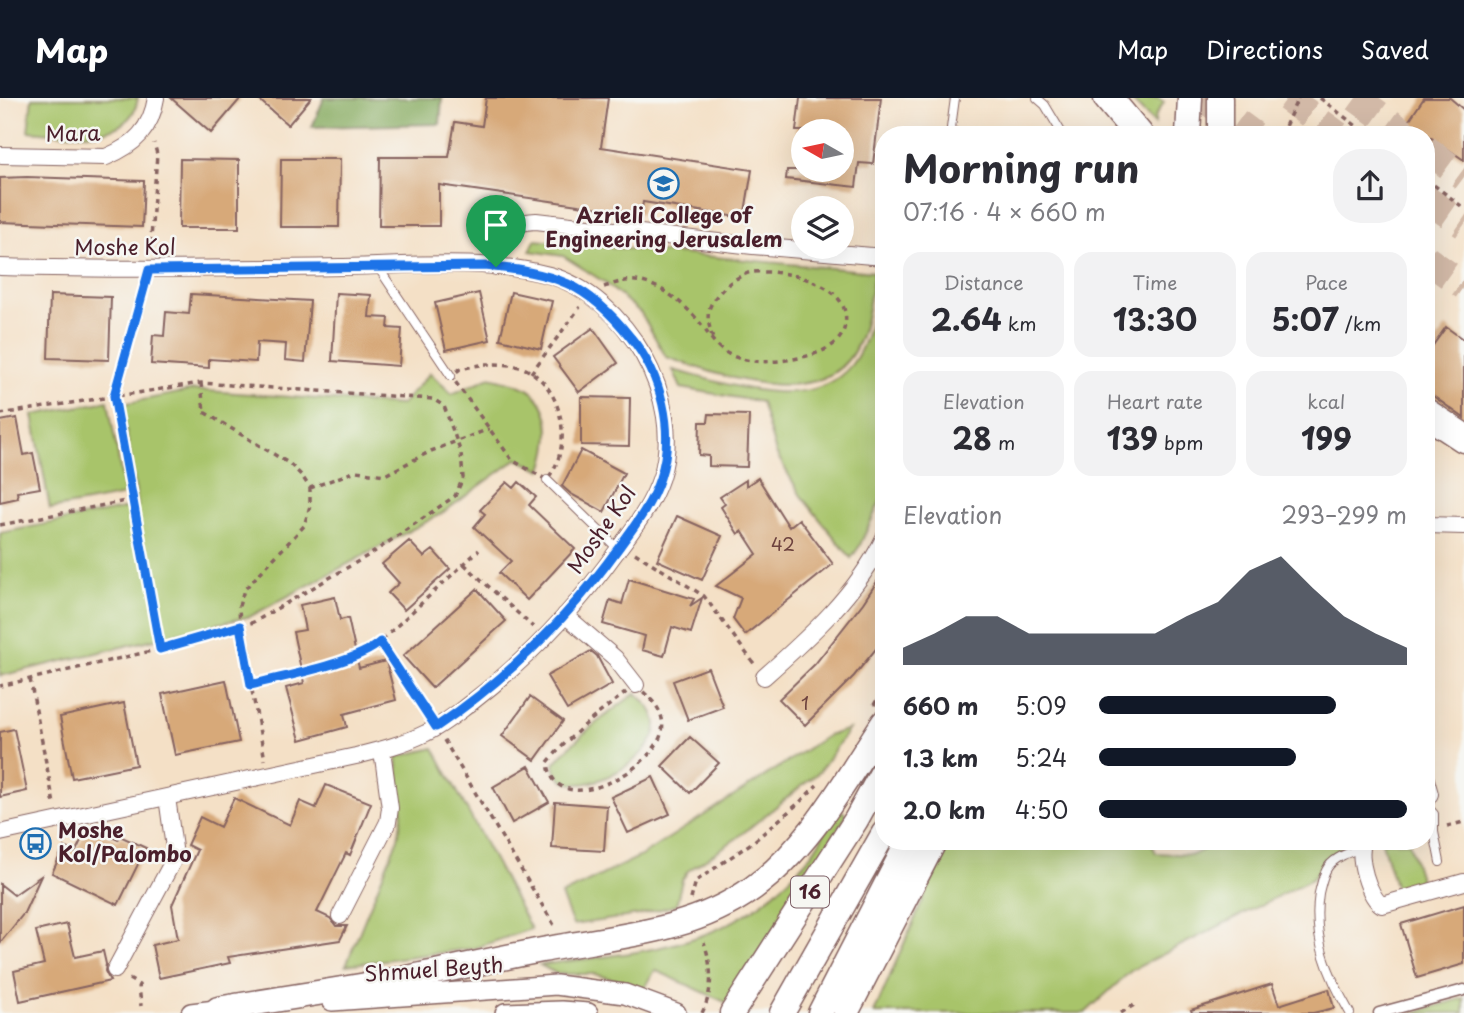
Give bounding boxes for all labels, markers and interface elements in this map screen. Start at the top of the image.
text: Map [35,24,108,74]
text: Map [1117,31,1168,67]
text: Directions [1206,31,1323,67]
text: Saved [1361,31,1429,67]
street label: Mara [45,116,101,148]
north arrow [791,119,854,182]
map controls [791,119,854,259]
text: Morning run [903,139,1139,196]
button: share [1333,149,1407,223]
school or university icon: Azrieli College of Engineering Jerusalem [647,167,681,201]
text: 07:16 · 4 × 660 m [903,194,1106,229]
pin [466,195,526,267]
button: layers [791,196,854,259]
place label: Azrieli College of Engineering Jerusalem [545,198,783,254]
icon: arrive [477,206,515,244]
street label: Moshe Kol [74,230,176,262]
text: Distance [944,268,1024,296]
text: Time [1133,268,1177,296]
text: Pace [1305,268,1348,296]
text: 2.64 [931,296,1002,341]
text: 13:30 [1113,296,1197,341]
text: 5:07 [1271,296,1339,341]
text: km [1002,309,1036,337]
text: /km [1339,309,1381,337]
text: Elevation [943,387,1025,415]
text: Heart rate [1107,387,1203,415]
text: kcal [1307,387,1345,415]
text: 28 [952,415,992,460]
text: 139 [1107,415,1158,460]
text: 199 [1301,415,1352,460]
text: m [992,428,1015,456]
text: bpm [1158,428,1203,456]
street label: Moshe Kol [558,478,643,580]
text: Elevation [903,497,1002,532]
text: 293–299 m [1281,497,1407,532]
house number: 42 [771,530,795,557]
text: 660 m [903,688,979,723]
text: 5:09 [1015,688,1067,723]
house number: 1 [801,689,809,716]
text: 1.3 km [903,740,978,775]
text: 5:24 [1015,740,1067,775]
text: 2.0 km [903,792,985,827]
text: 4:50 [1015,792,1068,827]
place label: Moshe Kol/Palombo [58,813,192,869]
bus stop icon: Moshe Kol/Palombo [18,826,52,860]
road number: 16 [791,876,829,908]
street label: Shmuel Beyth [363,947,504,989]

